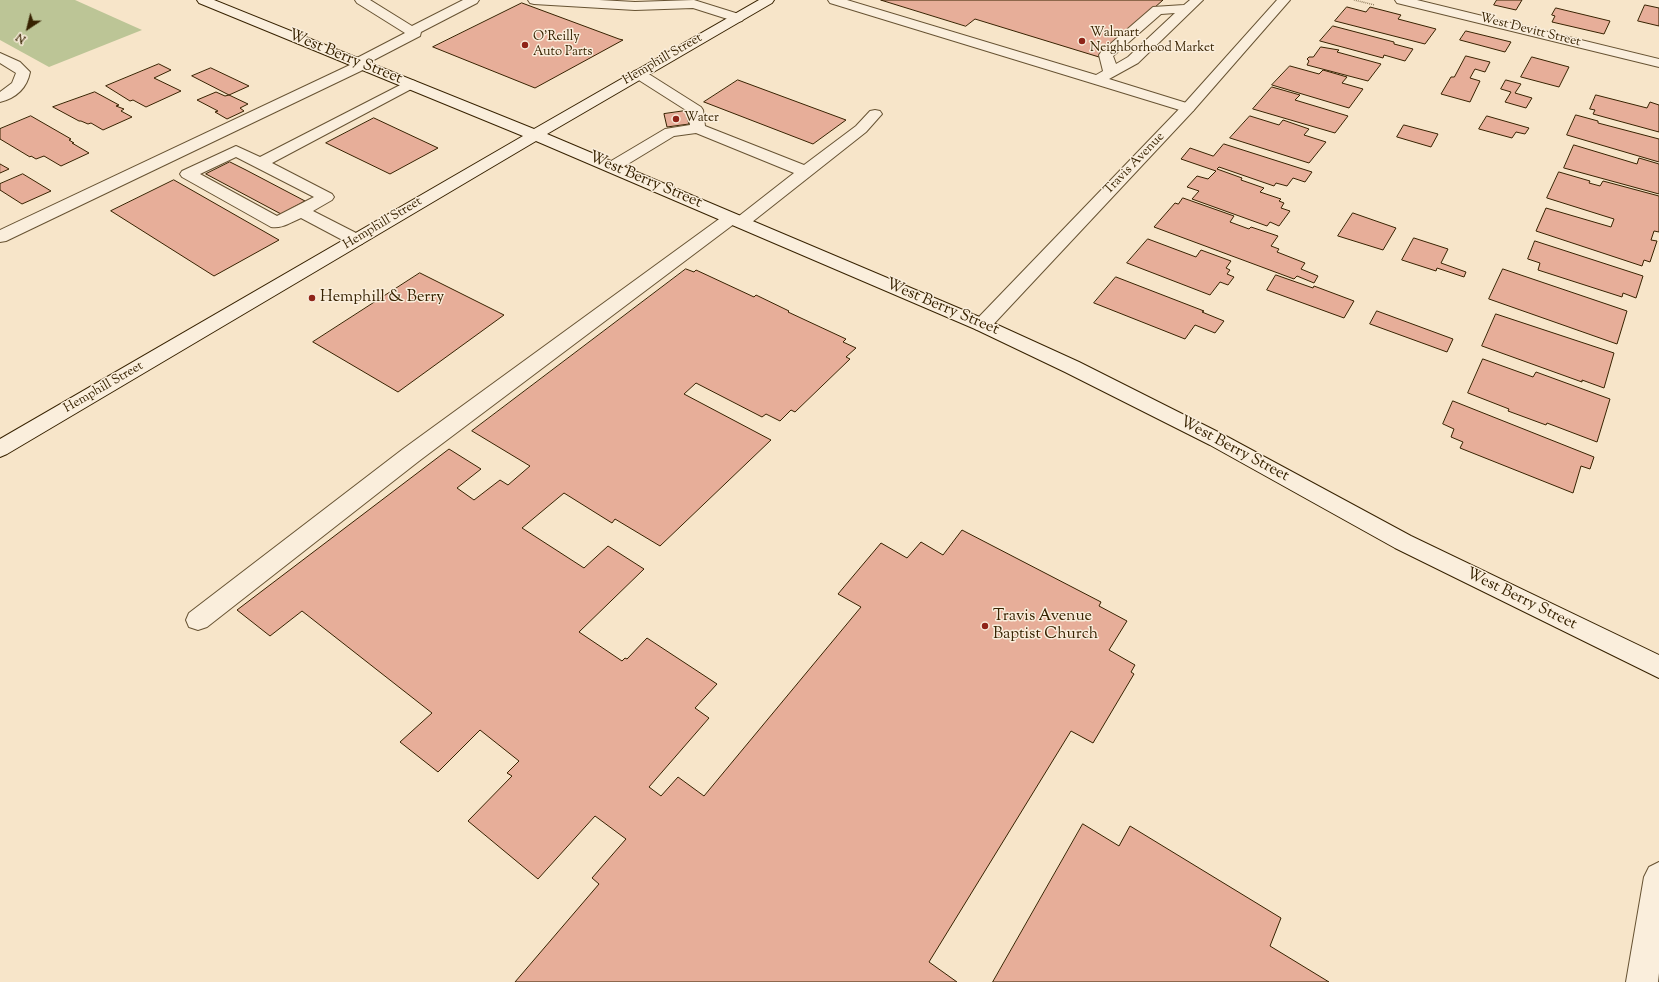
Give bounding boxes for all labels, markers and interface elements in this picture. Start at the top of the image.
north arrow [8,8,48,48]
street label: West Devitt Street [1478,11,1582,51]
street label: West Berry Street [285,26,405,90]
place label: Walmart Neighborhood Market [1090,26,1214,57]
text: N [13,29,29,47]
place label: O'Reilly Auto Parts [533,30,592,61]
street label: Hemphill Street [621,31,705,89]
marker: Walmart Neighborhood Market [1077,36,1087,46]
marker: O'Reilly Auto Parts [520,40,530,50]
place label: Water [684,111,719,127]
marker: Water [671,114,681,124]
street label: Travis Avenue [1101,130,1169,198]
street label: West Berry Street [586,149,704,213]
street label: Hemphill Street [341,194,425,254]
street label: West Berry Street [883,276,1001,340]
place label: Hemphill & Berry [320,288,444,308]
marker: Hemphill & Berry [307,293,317,303]
street label: Hemphill Street [62,359,146,417]
street label: West Berry Street [1176,413,1292,487]
street label: West Berry Street [1462,565,1580,635]
place label: Travis Avenue Baptist Church [993,607,1098,645]
marker: Travis Avenue Baptist Church [980,621,990,631]

